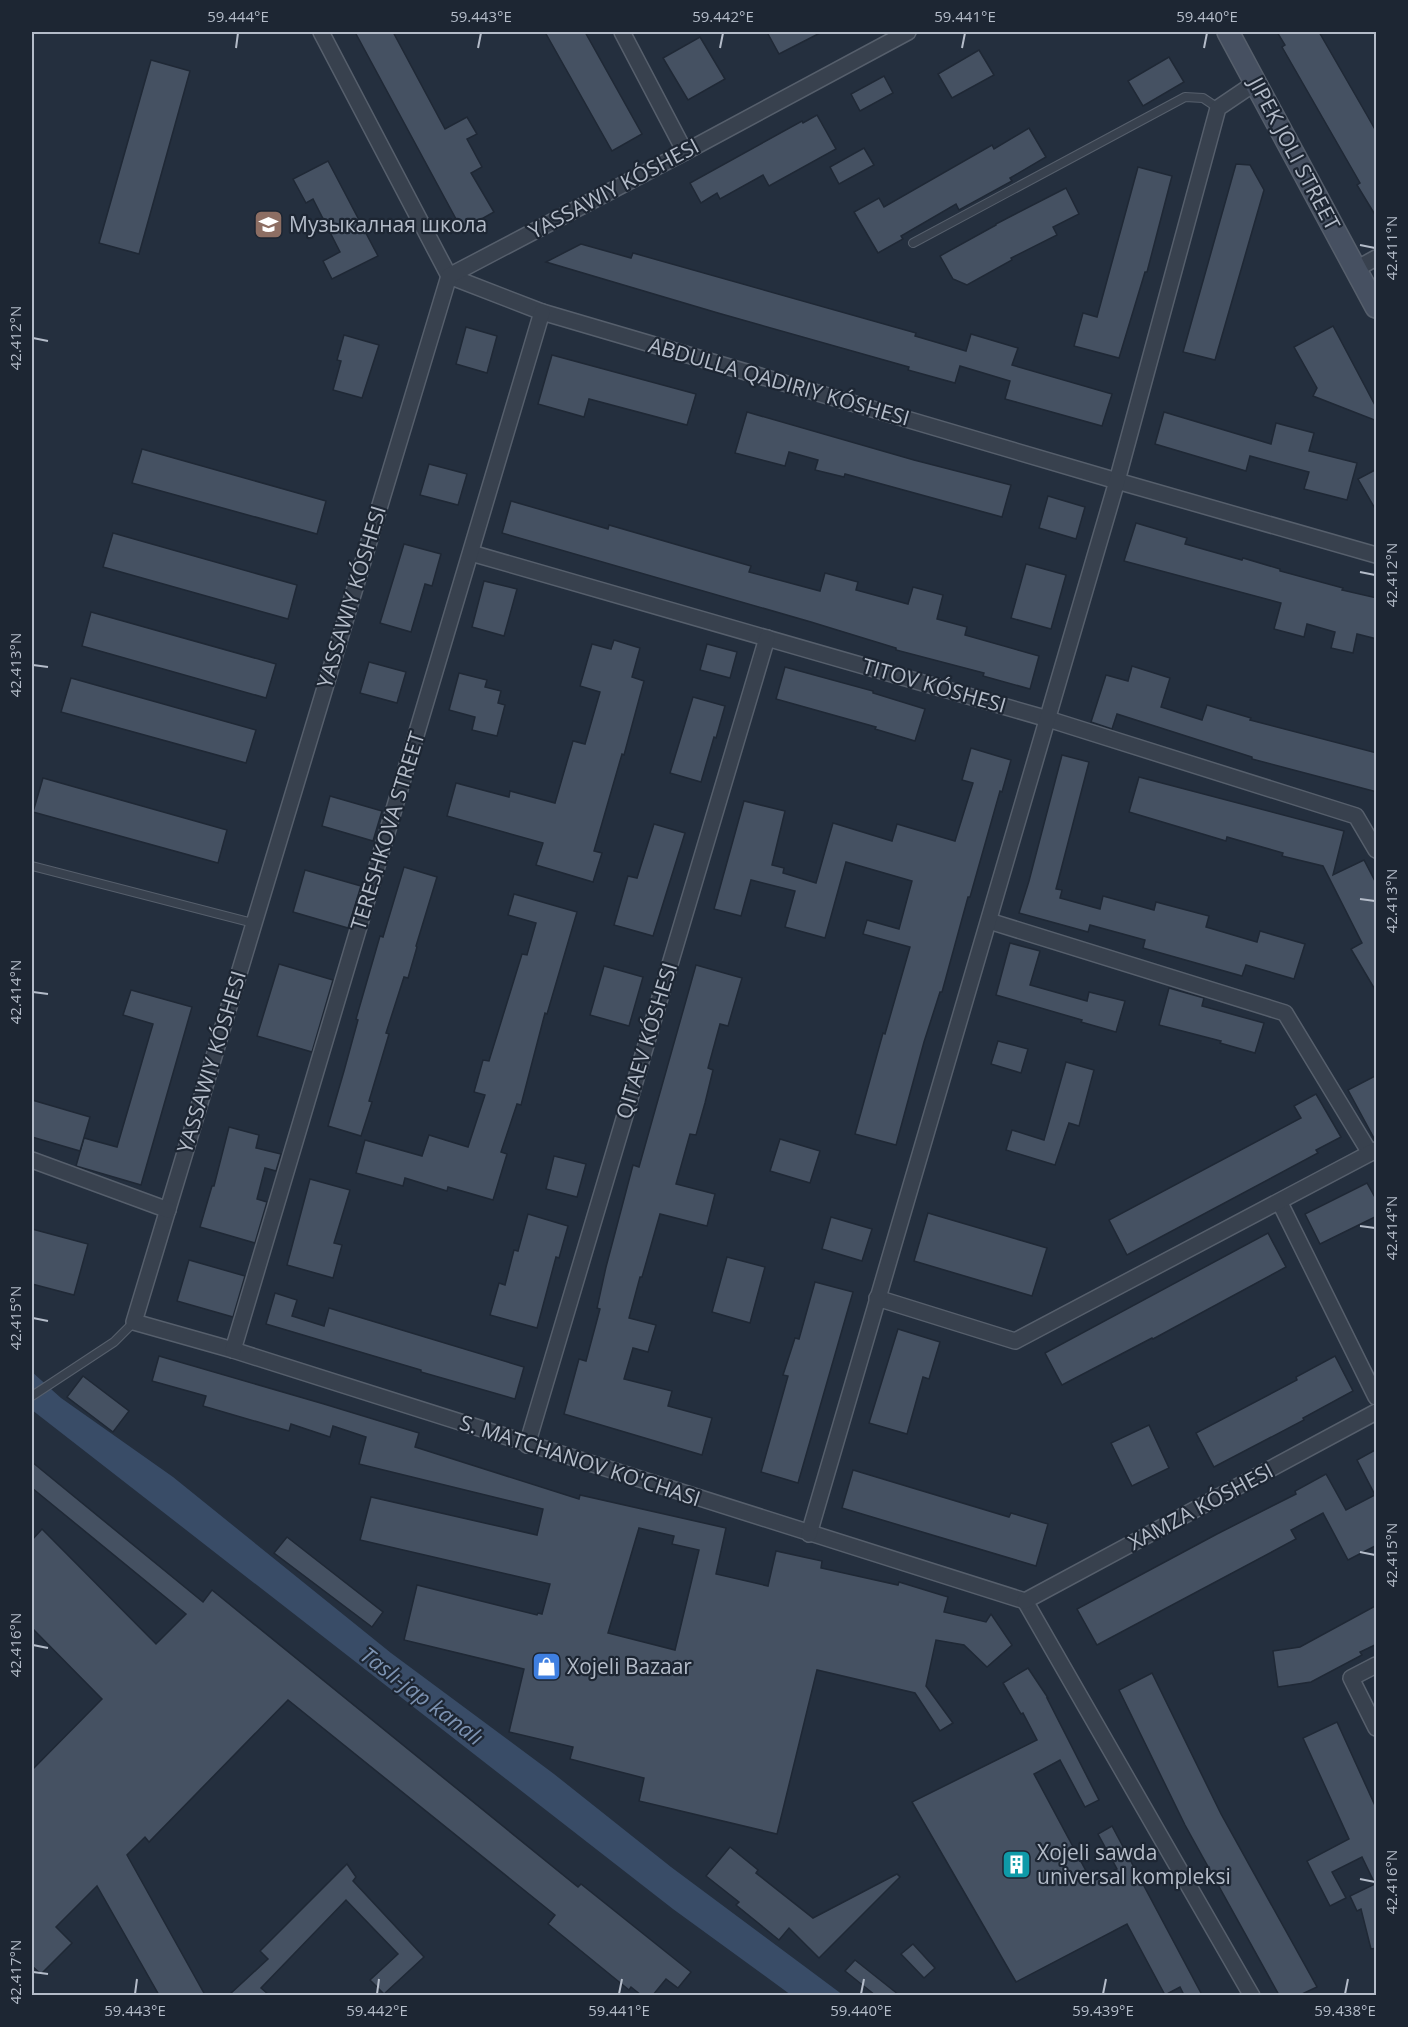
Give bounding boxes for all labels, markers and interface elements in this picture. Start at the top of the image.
text: 59.444°E [207,6,269,26]
text: 59.443°E [450,6,512,26]
text: 59.442°E [692,6,754,26]
text: 59.441°E [934,6,996,26]
text: 59.440°E [1176,6,1238,26]
street label: JIPEK JOLI STREET [1242,70,1347,235]
street label: YASSAWIY KÓSHESI [524,131,704,245]
school or university icon: Музыкалная школа [252,209,284,241]
place label: Музыкалная школа [289,210,487,238]
text: 42.411°N [1381,216,1401,280]
text: 42.412°N [5,306,25,370]
street label: ABDULLA QADIRIY KÓSHESI [646,330,913,432]
street label: YASSAWIY KÓSHESI [310,502,392,691]
text: 42.412°N [1381,543,1401,607]
text: 42.413°N [5,633,25,697]
street label: TITOV KÓSHESI [859,651,1010,719]
street label: TERESHKOVA STREET [344,728,431,933]
text: 42.413°N [1381,869,1401,933]
street label: QITAEV KÓSHESI [609,959,683,1122]
text: 42.414°N [5,960,25,1024]
street label: YASSAWIY KÓSHESI [170,967,252,1156]
text: 42.414°N [1381,1196,1401,1260]
text: 42.415°N [5,1286,25,1350]
street label: S. MATCHANOV KO'CHASI [456,1408,704,1512]
street label: XAMZA KÓSHESI [1123,1456,1278,1556]
text: 42.415°N [1381,1523,1401,1587]
text: 42.416°N [5,1613,25,1677]
water label: Taslı-jap kanalı [355,1639,490,1751]
shop icon: Xojeli Bazaar [530,1651,562,1683]
place label: Xojeli Bazaar [567,1652,692,1680]
place label: Xojeli sawda universal kompleksi [1037,1838,1231,1890]
building icon: Xojeli sawda universal kompleksi [1000,1849,1032,1881]
text: 42.416°N [1381,1850,1401,1914]
text: 42.417°N [5,1940,25,2004]
text: 59.443°E [104,2000,166,2020]
text: 59.442°E [346,2000,408,2020]
text: 59.441°E [588,2000,650,2020]
text: 59.440°E [830,2000,892,2020]
text: 59.439°E [1072,2000,1134,2020]
text: 59.438°E [1314,2000,1376,2020]

